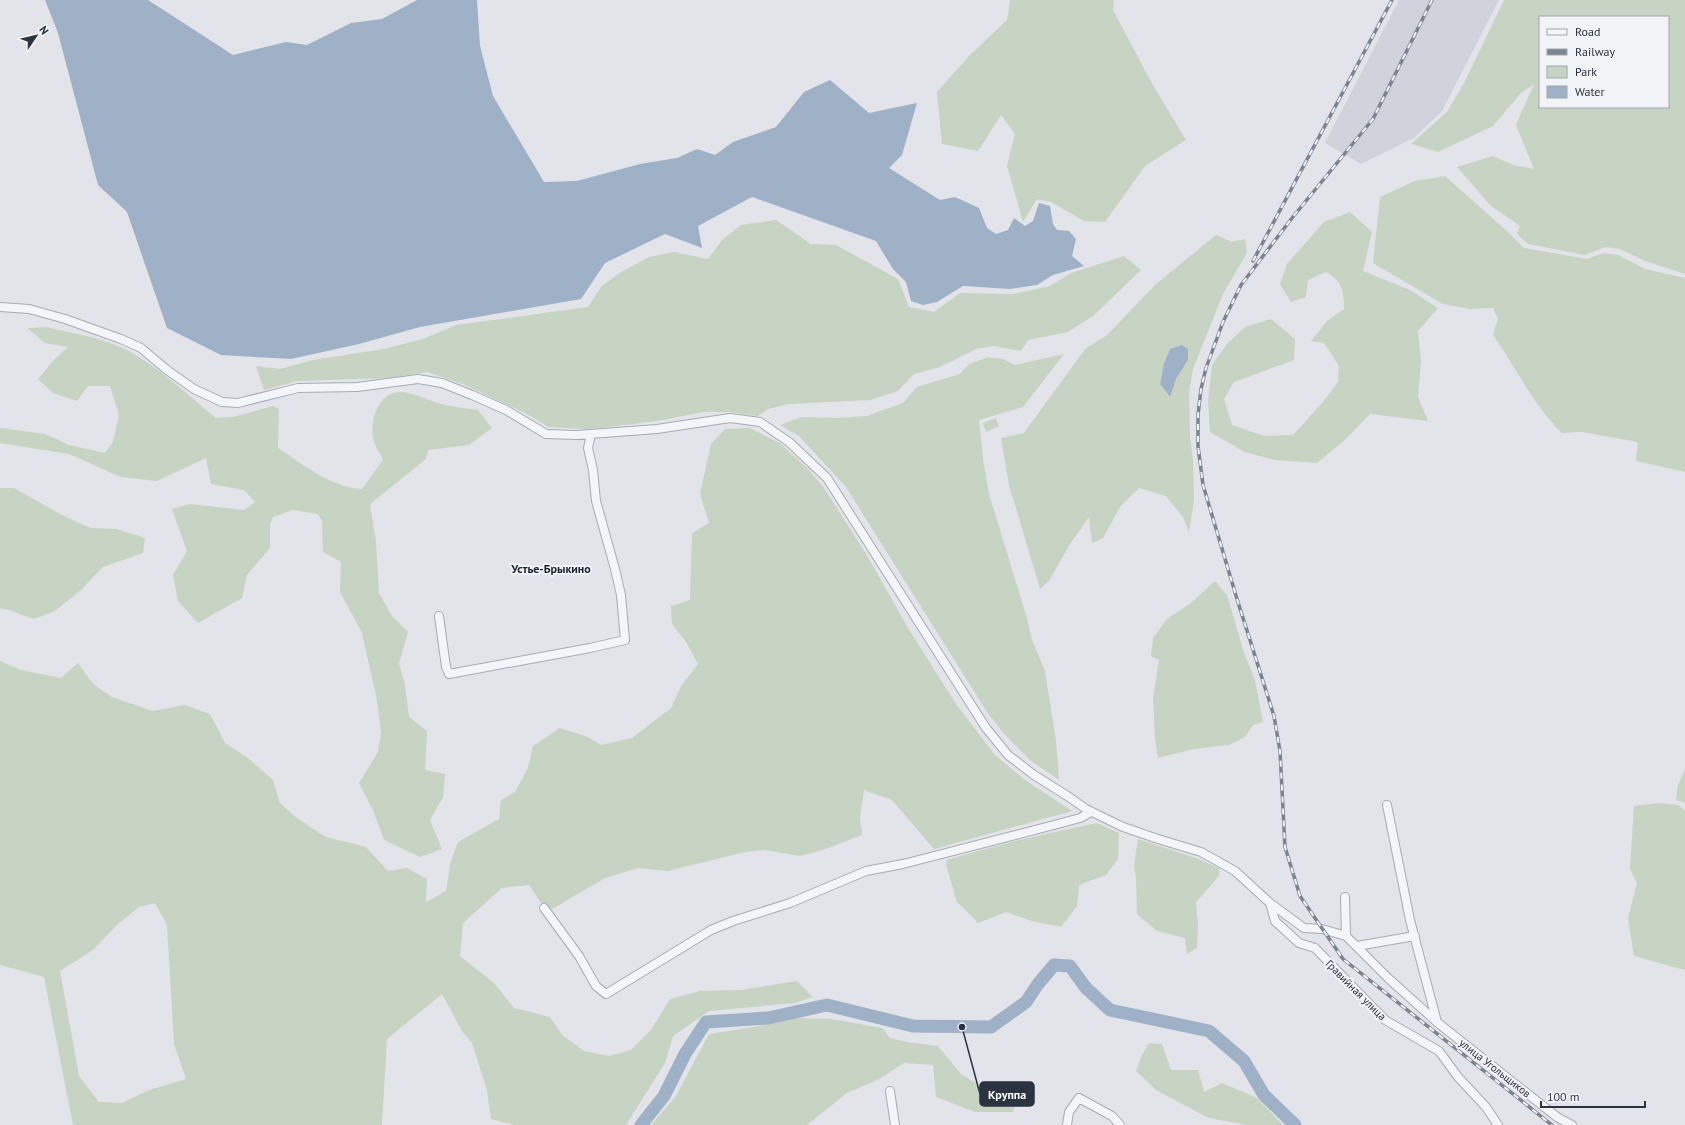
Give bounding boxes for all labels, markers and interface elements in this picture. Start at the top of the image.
north arrow [16,16,56,56]
legend [1539,16,1669,108]
text: N [36,23,52,37]
text: Road [1575,24,1600,39]
text: Railway [1575,44,1615,59]
text: Park [1575,64,1597,79]
text: Water [1575,84,1605,99]
district label: Устье-Брыкино [510,561,591,576]
street label: Гравийная улица [1323,957,1389,1023]
street label: улица Угольщиков [1456,1036,1534,1100]
callout: Круппа [980,1082,1034,1106]
scale bar [1541,1083,1645,1109]
text: Круппа [988,1087,1026,1102]
text: 100 m [1547,1089,1580,1104]

